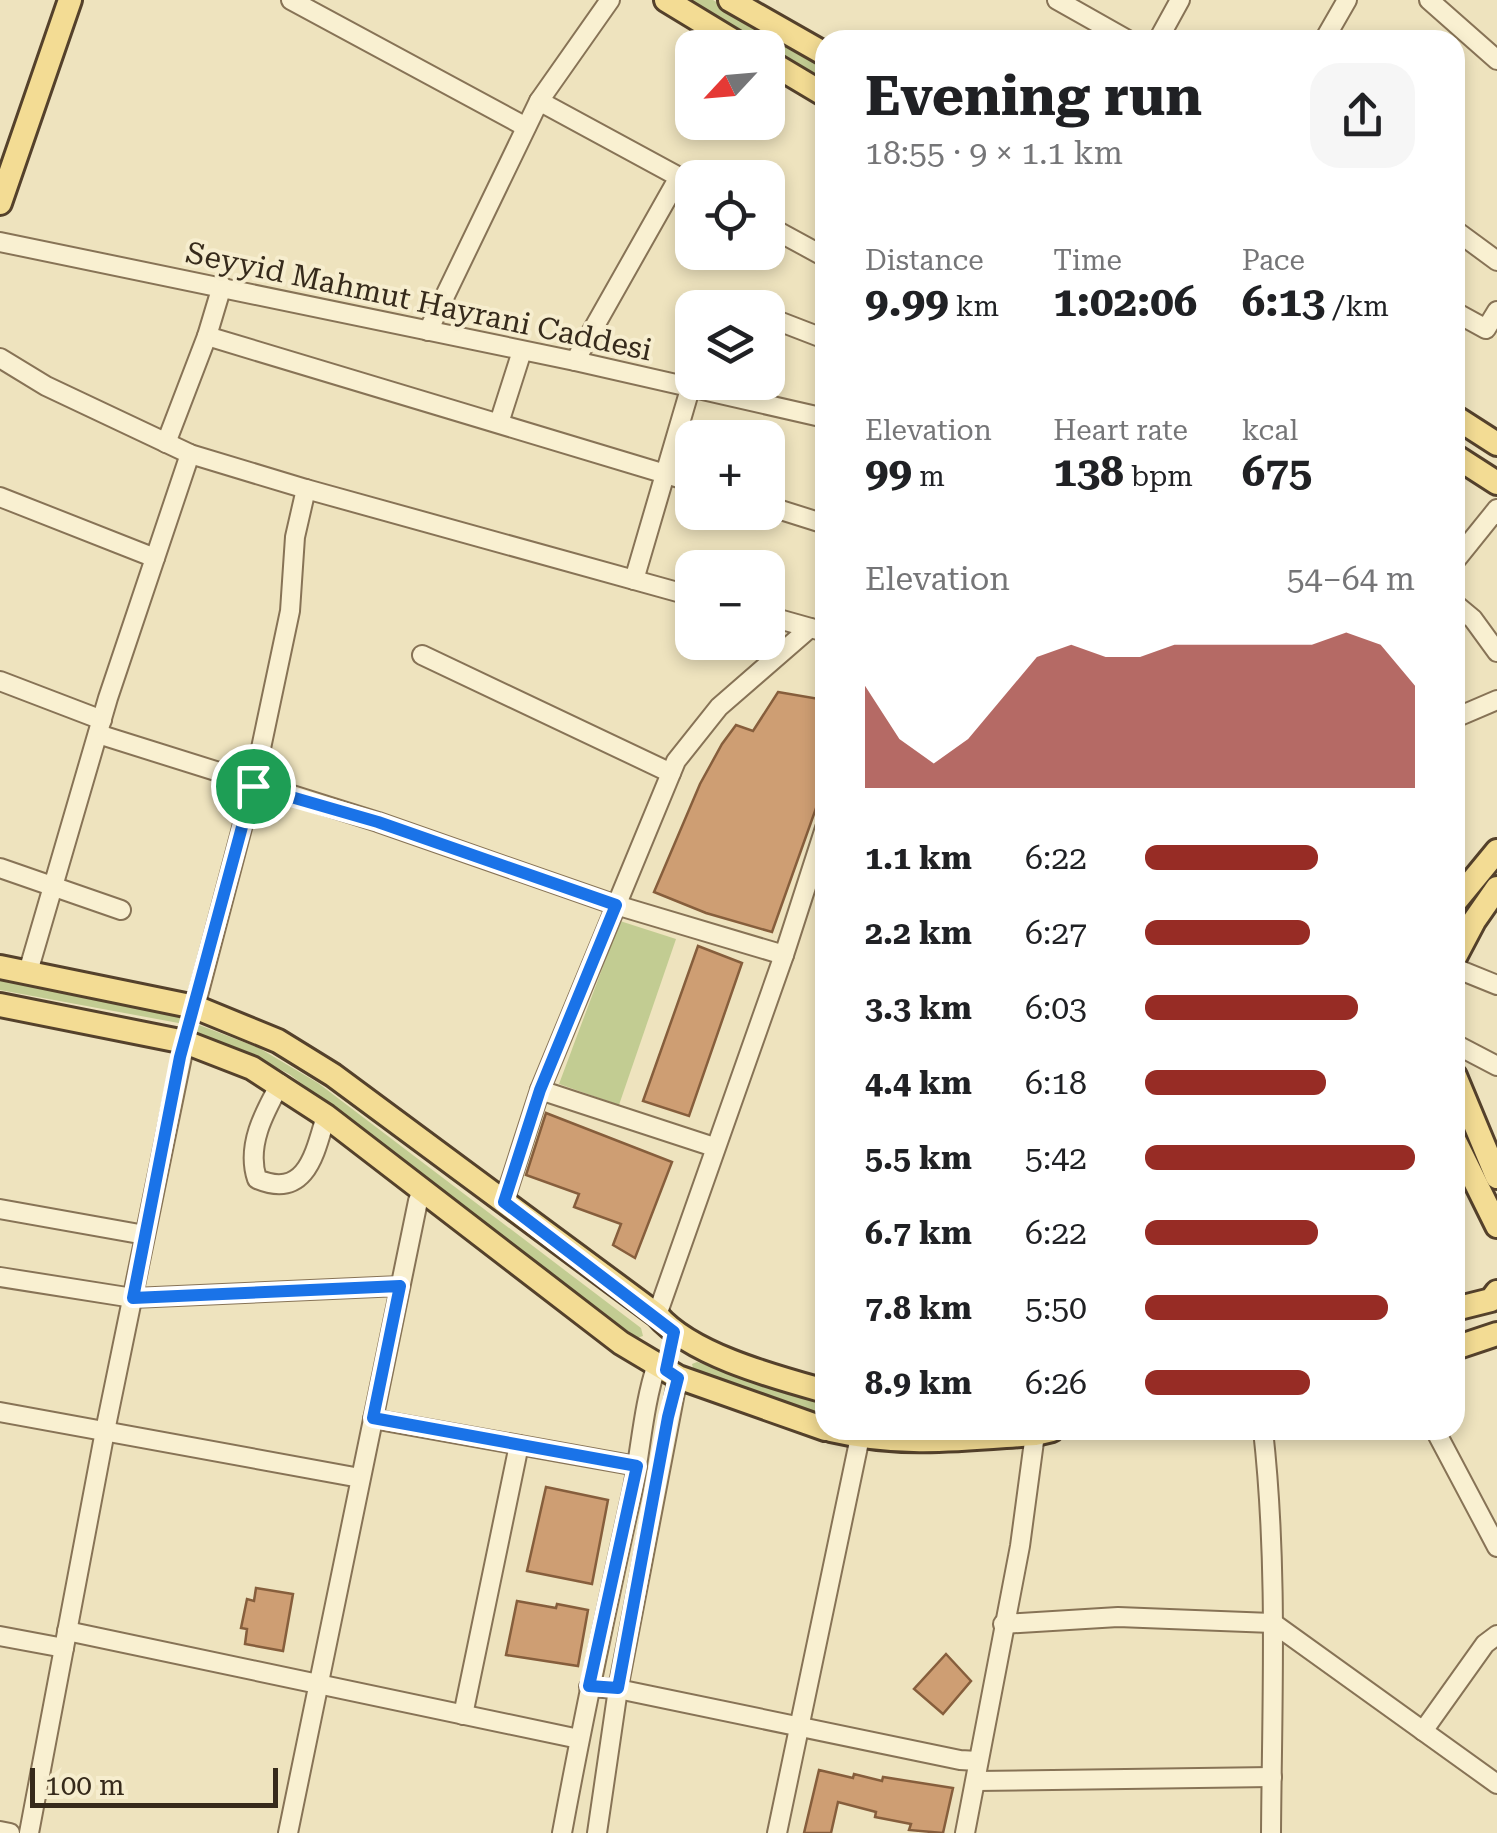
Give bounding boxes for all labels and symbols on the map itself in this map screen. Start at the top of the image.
north arrow [675,30,785,140]
street label: Seyyid Mahmut Hayrani Caddesi [183,234,655,368]
pin [211,744,296,829]
scale bar [30,1763,278,1808]

